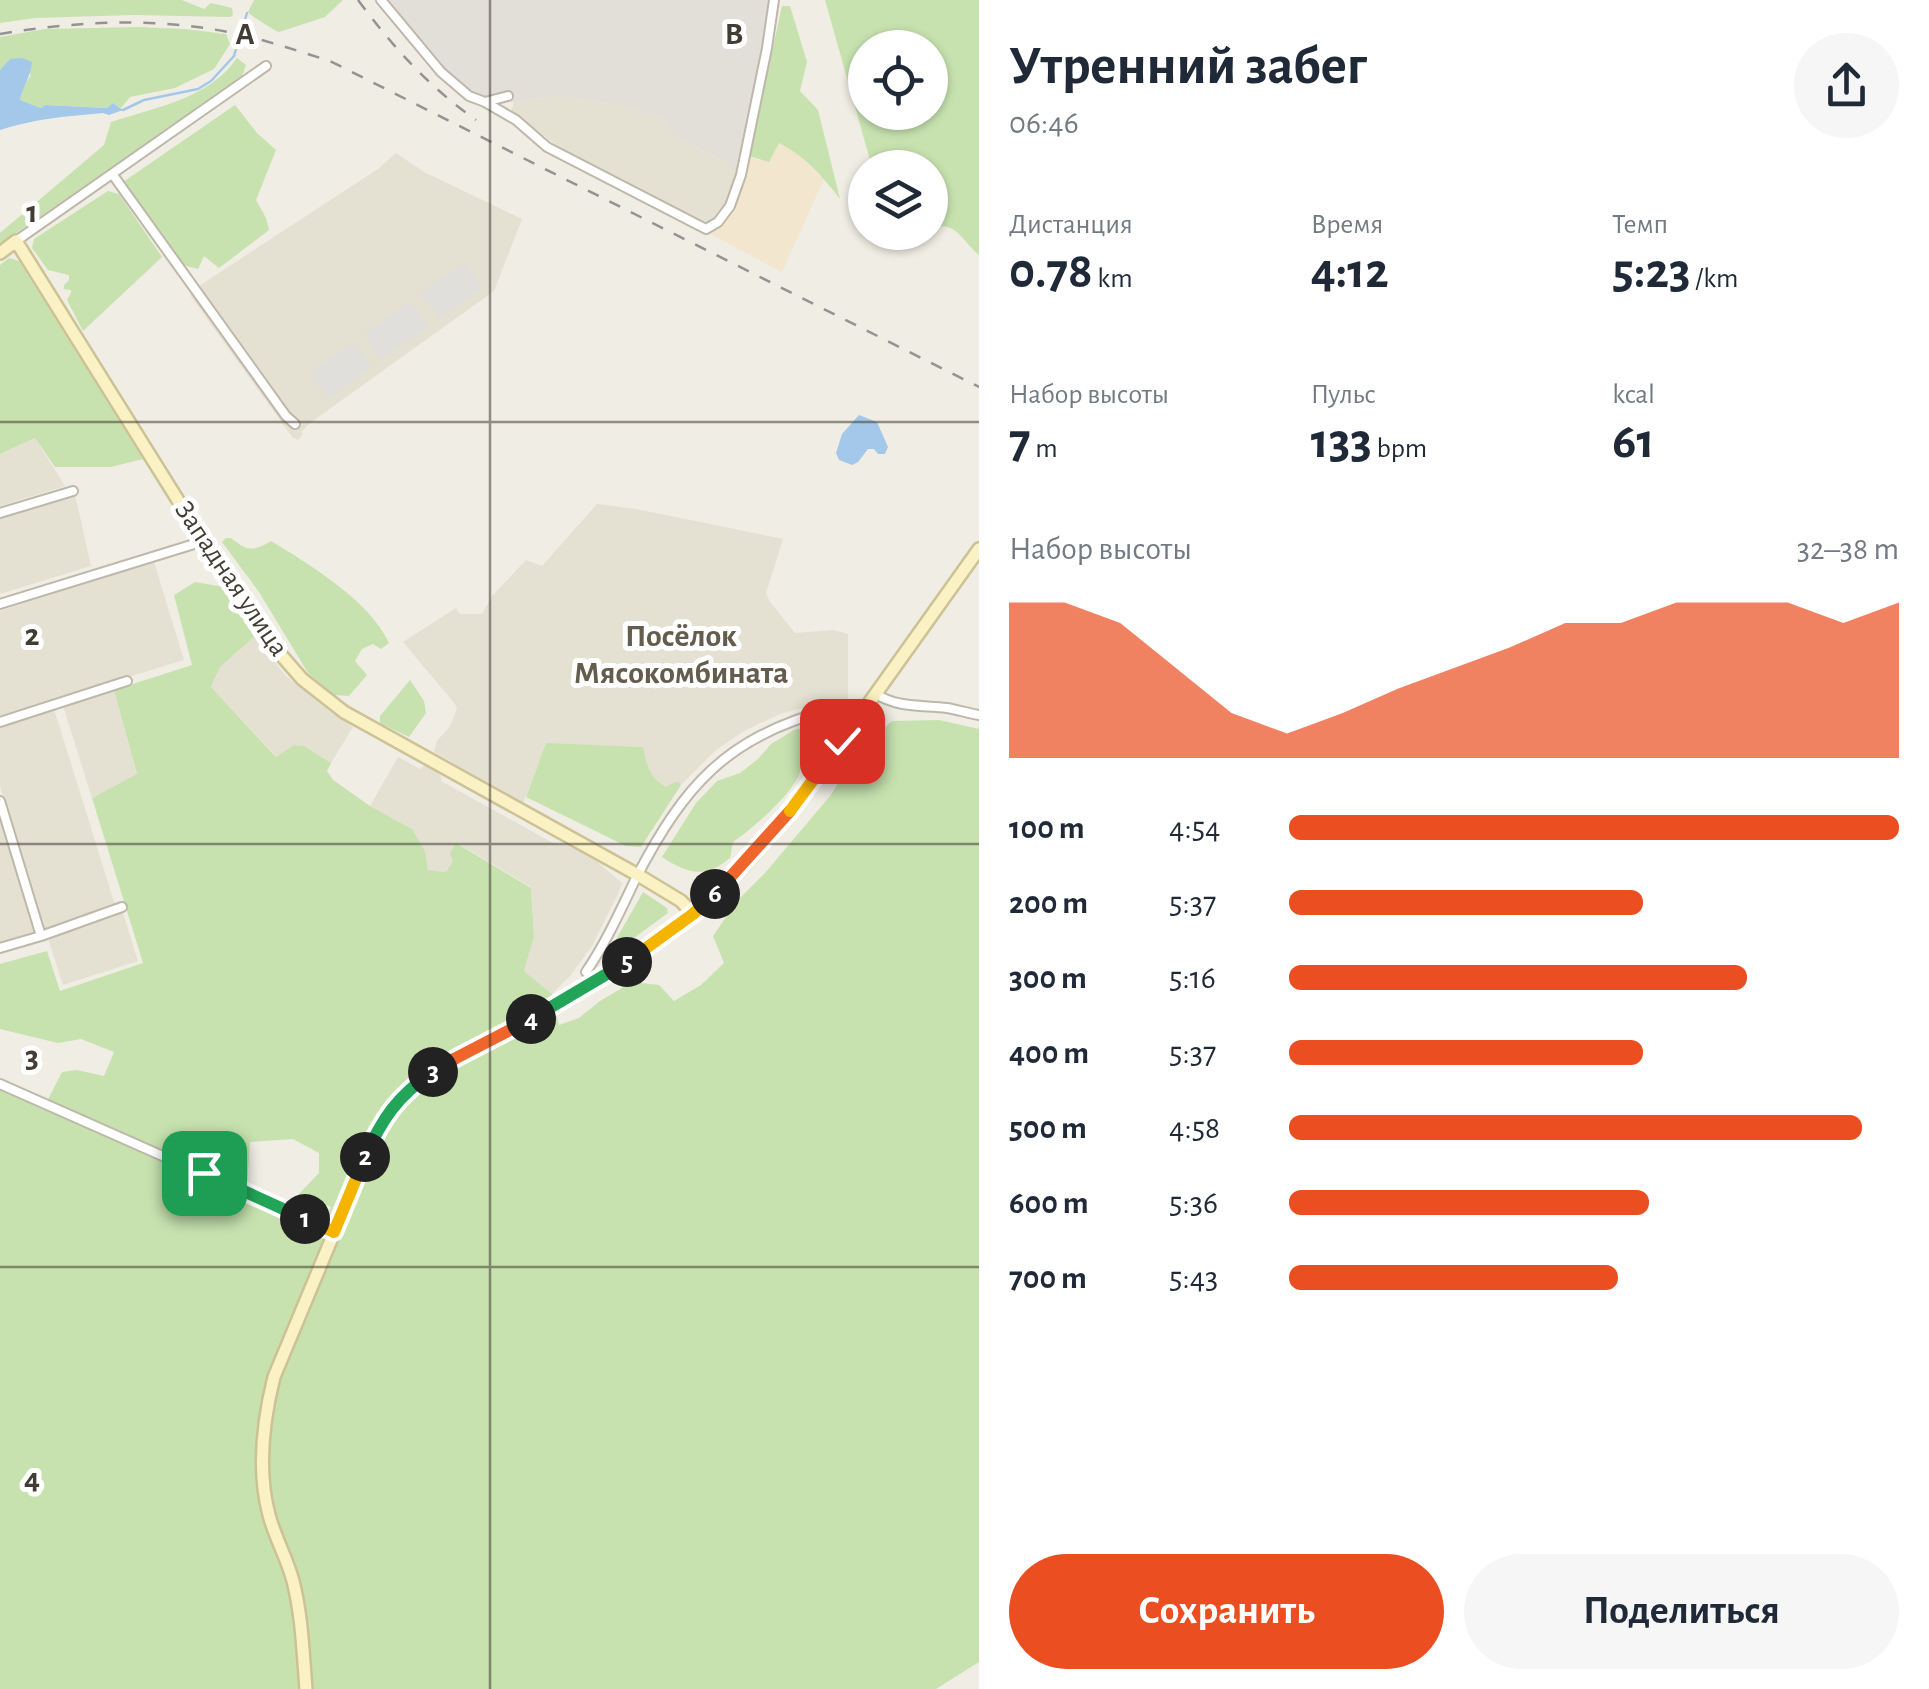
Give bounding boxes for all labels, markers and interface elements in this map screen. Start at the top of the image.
text: A [235,18,255,50]
text: B [725,18,743,50]
map controls [848,30,948,250]
button: locate [848,30,948,130]
button: share [1794,33,1899,138]
text: Утренний забег [1009,39,1367,94]
text: 06:46 [1009,107,1079,139]
button: layers [848,150,948,250]
text: 1 [26,196,38,228]
text: Дистанция [1009,211,1133,239]
text: Время [1311,211,1383,239]
text: Темп [1612,211,1668,239]
text: 0.78 [1009,247,1093,297]
text: 4:12 [1311,247,1389,297]
text: 5:23 [1612,247,1690,297]
text: km [1093,265,1133,293]
text: /km [1690,265,1738,293]
text: Набор высоты [1009,381,1169,409]
text: Пульс [1311,381,1376,409]
text: kcal [1612,381,1655,409]
text: 7 [1009,417,1031,467]
text: 133 [1311,417,1372,467]
text: 61 [1612,417,1654,467]
text: m [1031,435,1058,463]
text: bpm [1372,435,1427,463]
street label: Западная улица [169,497,293,662]
text: Набор высоты [1009,533,1192,565]
text: 32–38 m [1797,533,1899,565]
text: 2 [24,619,40,651]
district label: Посёлок Мясокомбината [574,620,788,689]
pin [800,699,885,784]
icon: check [815,714,870,769]
text: 100 m [1009,812,1085,844]
text: 4:54 [1169,812,1221,844]
pin: 6 [690,869,740,919]
text: 6 [708,880,722,908]
text: 200 m [1009,887,1088,919]
text: 5:37 [1169,887,1216,919]
pin: 5 [602,937,652,987]
text: 5 [621,948,633,976]
text: 300 m [1009,962,1087,994]
text: 5:16 [1169,962,1216,994]
pin: 4 [506,994,556,1044]
text: 4 [524,1005,538,1033]
text: 400 m [1009,1037,1089,1069]
text: 5:37 [1169,1037,1216,1069]
text: 3 [25,1041,39,1073]
pin: 3 [408,1047,458,1097]
text: 3 [427,1058,439,1086]
text: 500 m [1009,1112,1087,1144]
text: 4:58 [1169,1112,1220,1144]
pin [162,1131,247,1216]
pin: 2 [340,1132,390,1182]
text: 2 [358,1143,372,1171]
icon: arrive [177,1146,232,1201]
text: 600 m [1009,1187,1088,1219]
text: 5:36 [1169,1187,1218,1219]
pin: 1 [280,1194,330,1244]
text: 1 [300,1205,310,1233]
text: 700 m [1009,1262,1087,1294]
text: 5:43 [1169,1262,1218,1294]
text: 4 [24,1463,40,1495]
button: Сохранить [1009,1554,1444,1669]
button: Поделиться [1464,1554,1899,1669]

